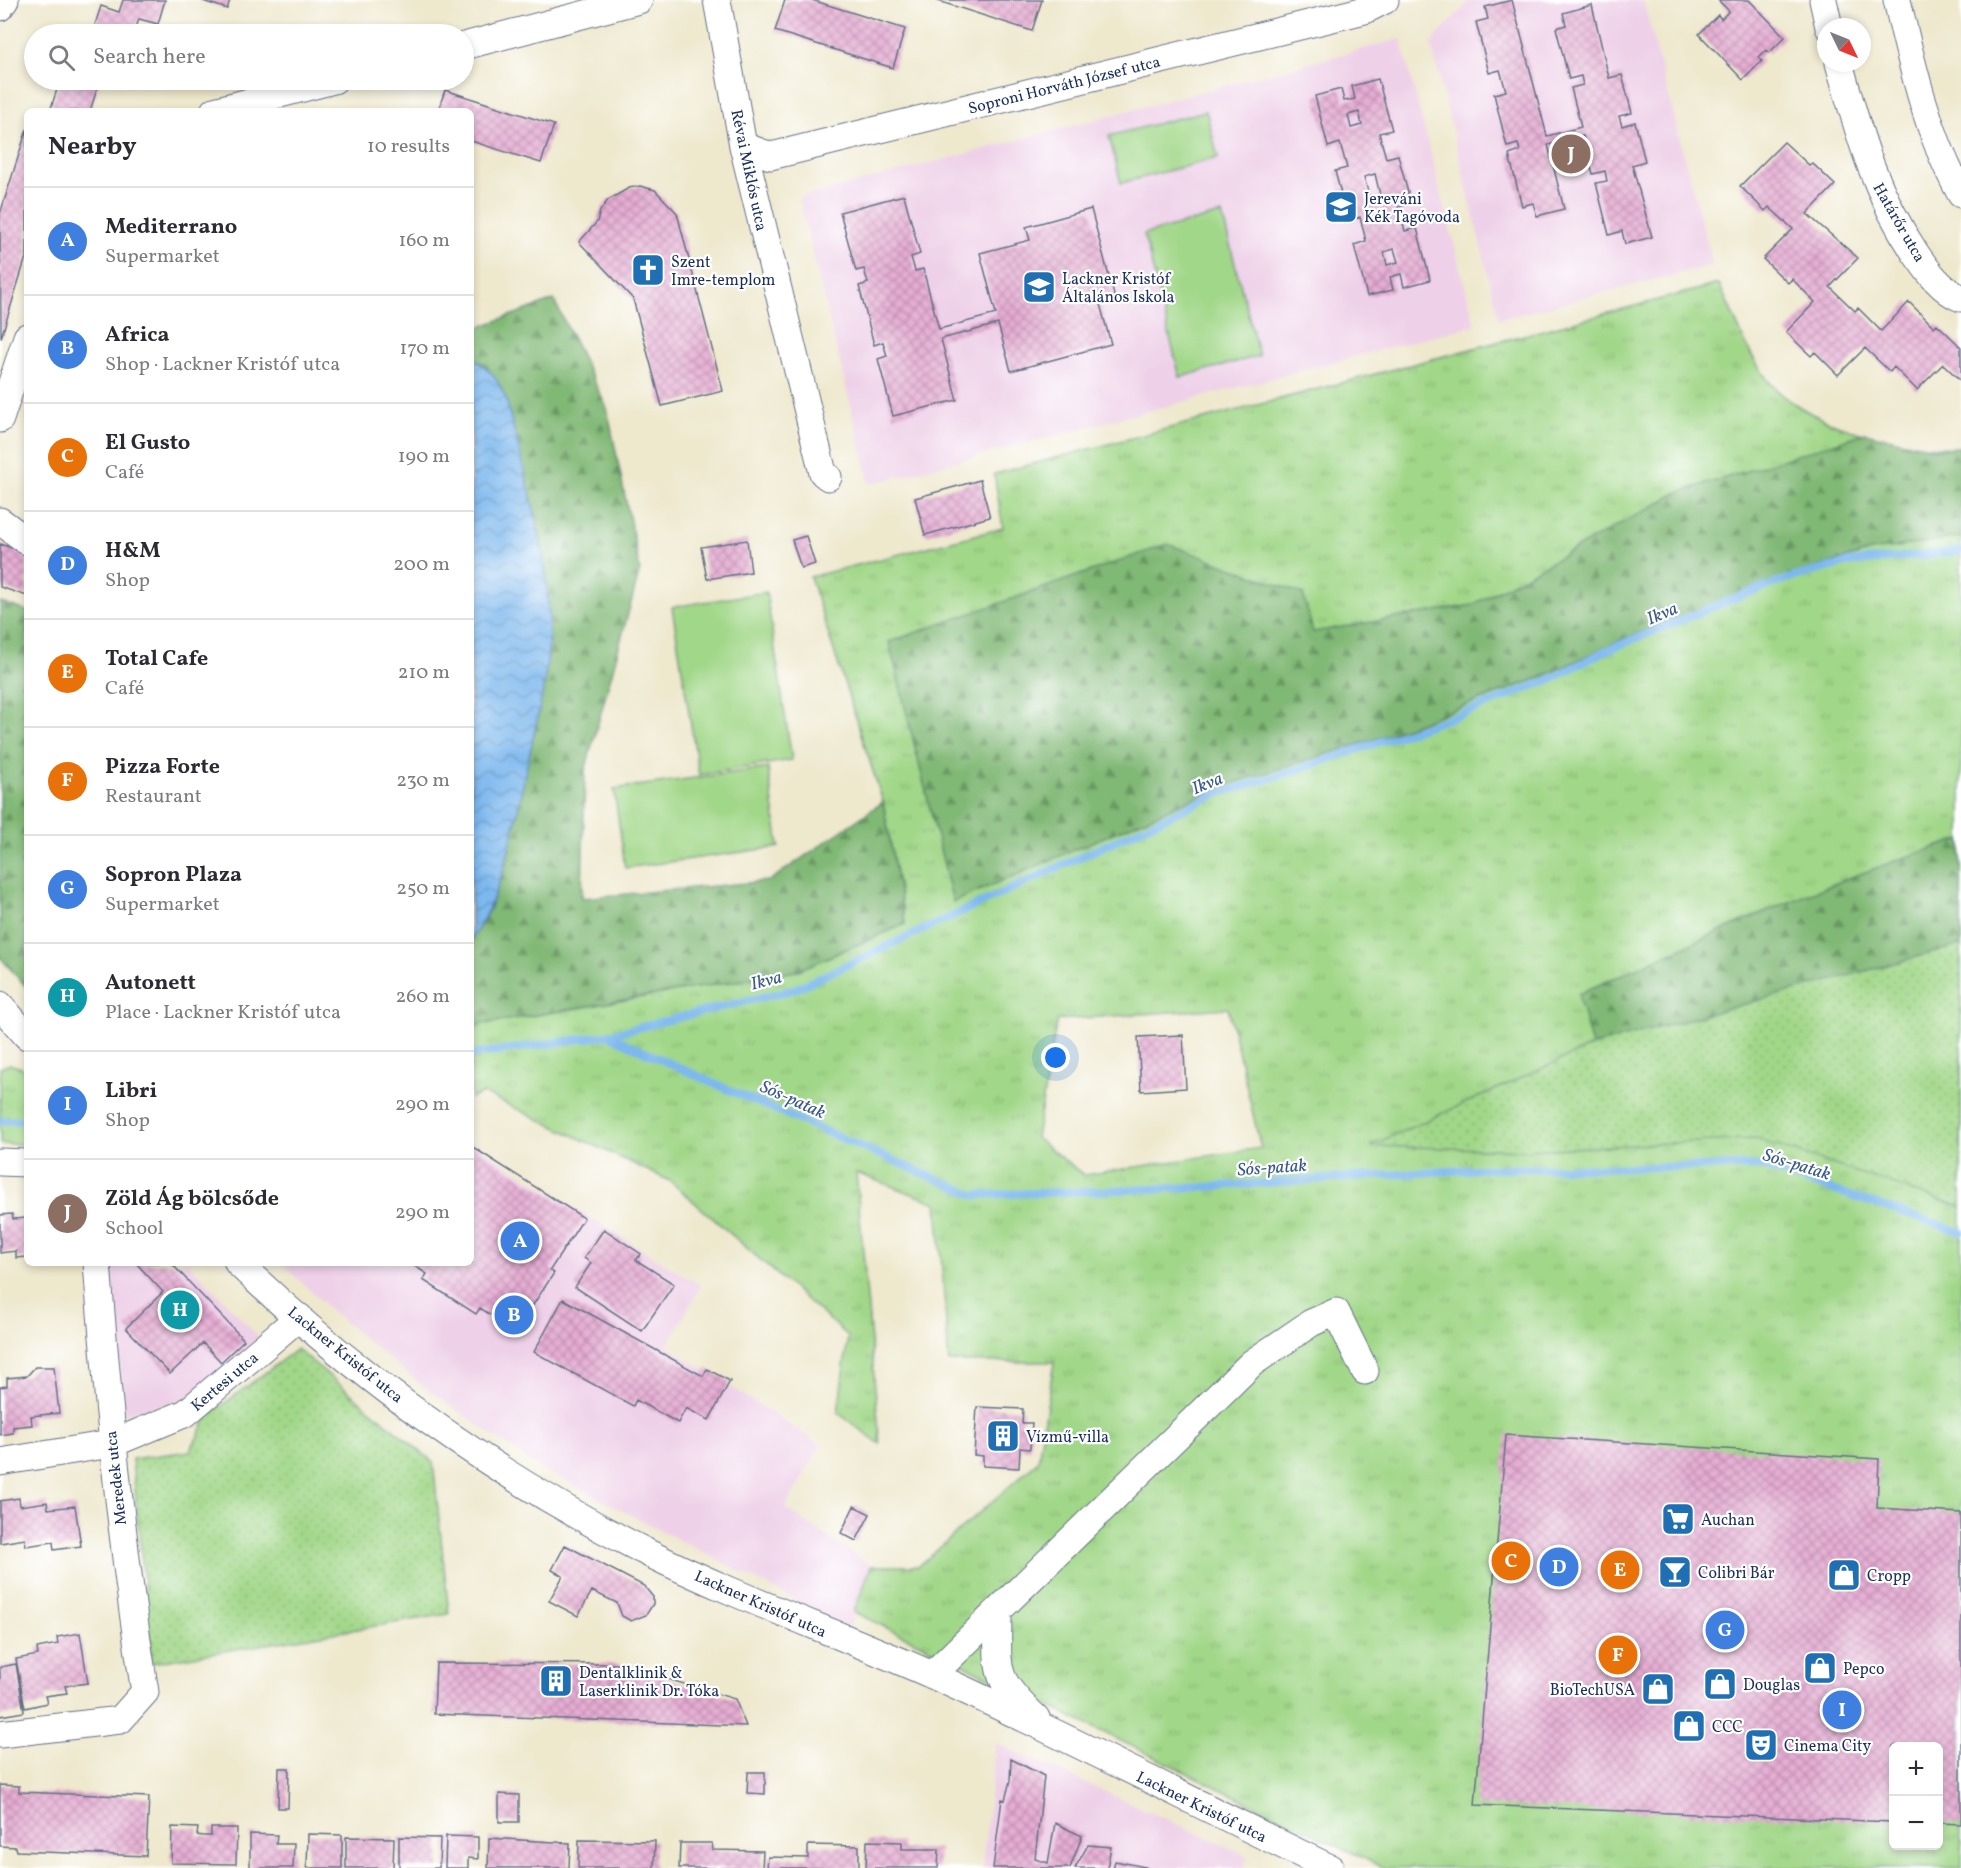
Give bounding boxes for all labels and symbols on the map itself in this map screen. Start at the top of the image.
north arrow [1817,18,1871,72]
street label: Soproni Horváth József utca [966,51,1163,120]
street label: Révai Miklós utca [724,108,772,233]
pin: J [1552,132,1590,176]
street label: Határőr utca [1867,179,1930,267]
school or university icon: Jereváni Kék Tagóvoda [1323,189,1359,225]
place label: Jereváni Kék Tagóvoda [1364,189,1460,229]
church icon: Szent Imre-templom [630,252,666,288]
place label: Szent Imre-templom [671,252,775,292]
school or university icon: Lackner Kristóf Általános Iskola [1021,269,1057,305]
place label: Lackner Kristóf Általános Iskola [1062,269,1175,309]
water label: Ikva [1643,597,1682,632]
water label: Ikva [1188,767,1227,802]
water label: Ikva [748,966,785,997]
your location [1041,1043,1070,1072]
water label: Sós-patak [756,1075,829,1126]
water label: Sós-patak [1760,1143,1833,1188]
water label: Sós-patak [1237,1154,1308,1183]
pin: A [500,1218,540,1264]
pin: H [160,1288,200,1332]
pin: B [494,1292,534,1338]
street label: Lackner Kristóf utca [282,1302,407,1409]
street label: Kertesi utca [187,1348,264,1417]
building icon: Vízmű-villa [985,1418,1021,1454]
place label: Vízmű-villa [1026,1427,1109,1449]
street label: Meredek utca [101,1430,133,1526]
supermarket icon: Auchan [1660,1501,1696,1537]
place label: Auchan [1701,1510,1755,1532]
pin: C [1492,1538,1530,1584]
pin: D [1540,1544,1578,1590]
pin: E [1600,1548,1640,1592]
bar icon: Colibri Bár [1657,1554,1693,1590]
shop icon: Cropp [1826,1557,1862,1593]
place label: Colibri Bár [1698,1563,1775,1585]
street label: Lackner Kristóf utca [691,1566,830,1644]
place label: Cropp [1867,1566,1911,1588]
pin: G [1706,1608,1744,1652]
pin: F [1598,1632,1638,1678]
shop icon: Pepco [1802,1650,1838,1686]
place label: Pepco [1843,1659,1884,1681]
building icon: Dentalklinik & Laserklinik Dr. Tóka [538,1663,574,1699]
place label: Dentalklinik & Laserklinik Dr. Tóka [579,1663,719,1703]
shop icon: Douglas [1702,1666,1738,1702]
shop icon: BioTechUSA [1640,1671,1676,1707]
place label: Douglas [1743,1675,1800,1697]
place label: BioTechUSA [1550,1680,1635,1702]
pin: I [1822,1688,1862,1732]
shop icon: CCC [1671,1708,1707,1744]
place label: CCC [1712,1717,1743,1739]
theatre icon: Cinema City [1743,1727,1779,1763]
place label: Cinema City [1784,1736,1872,1758]
street label: Lackner Kristóf utca [1132,1767,1270,1849]

